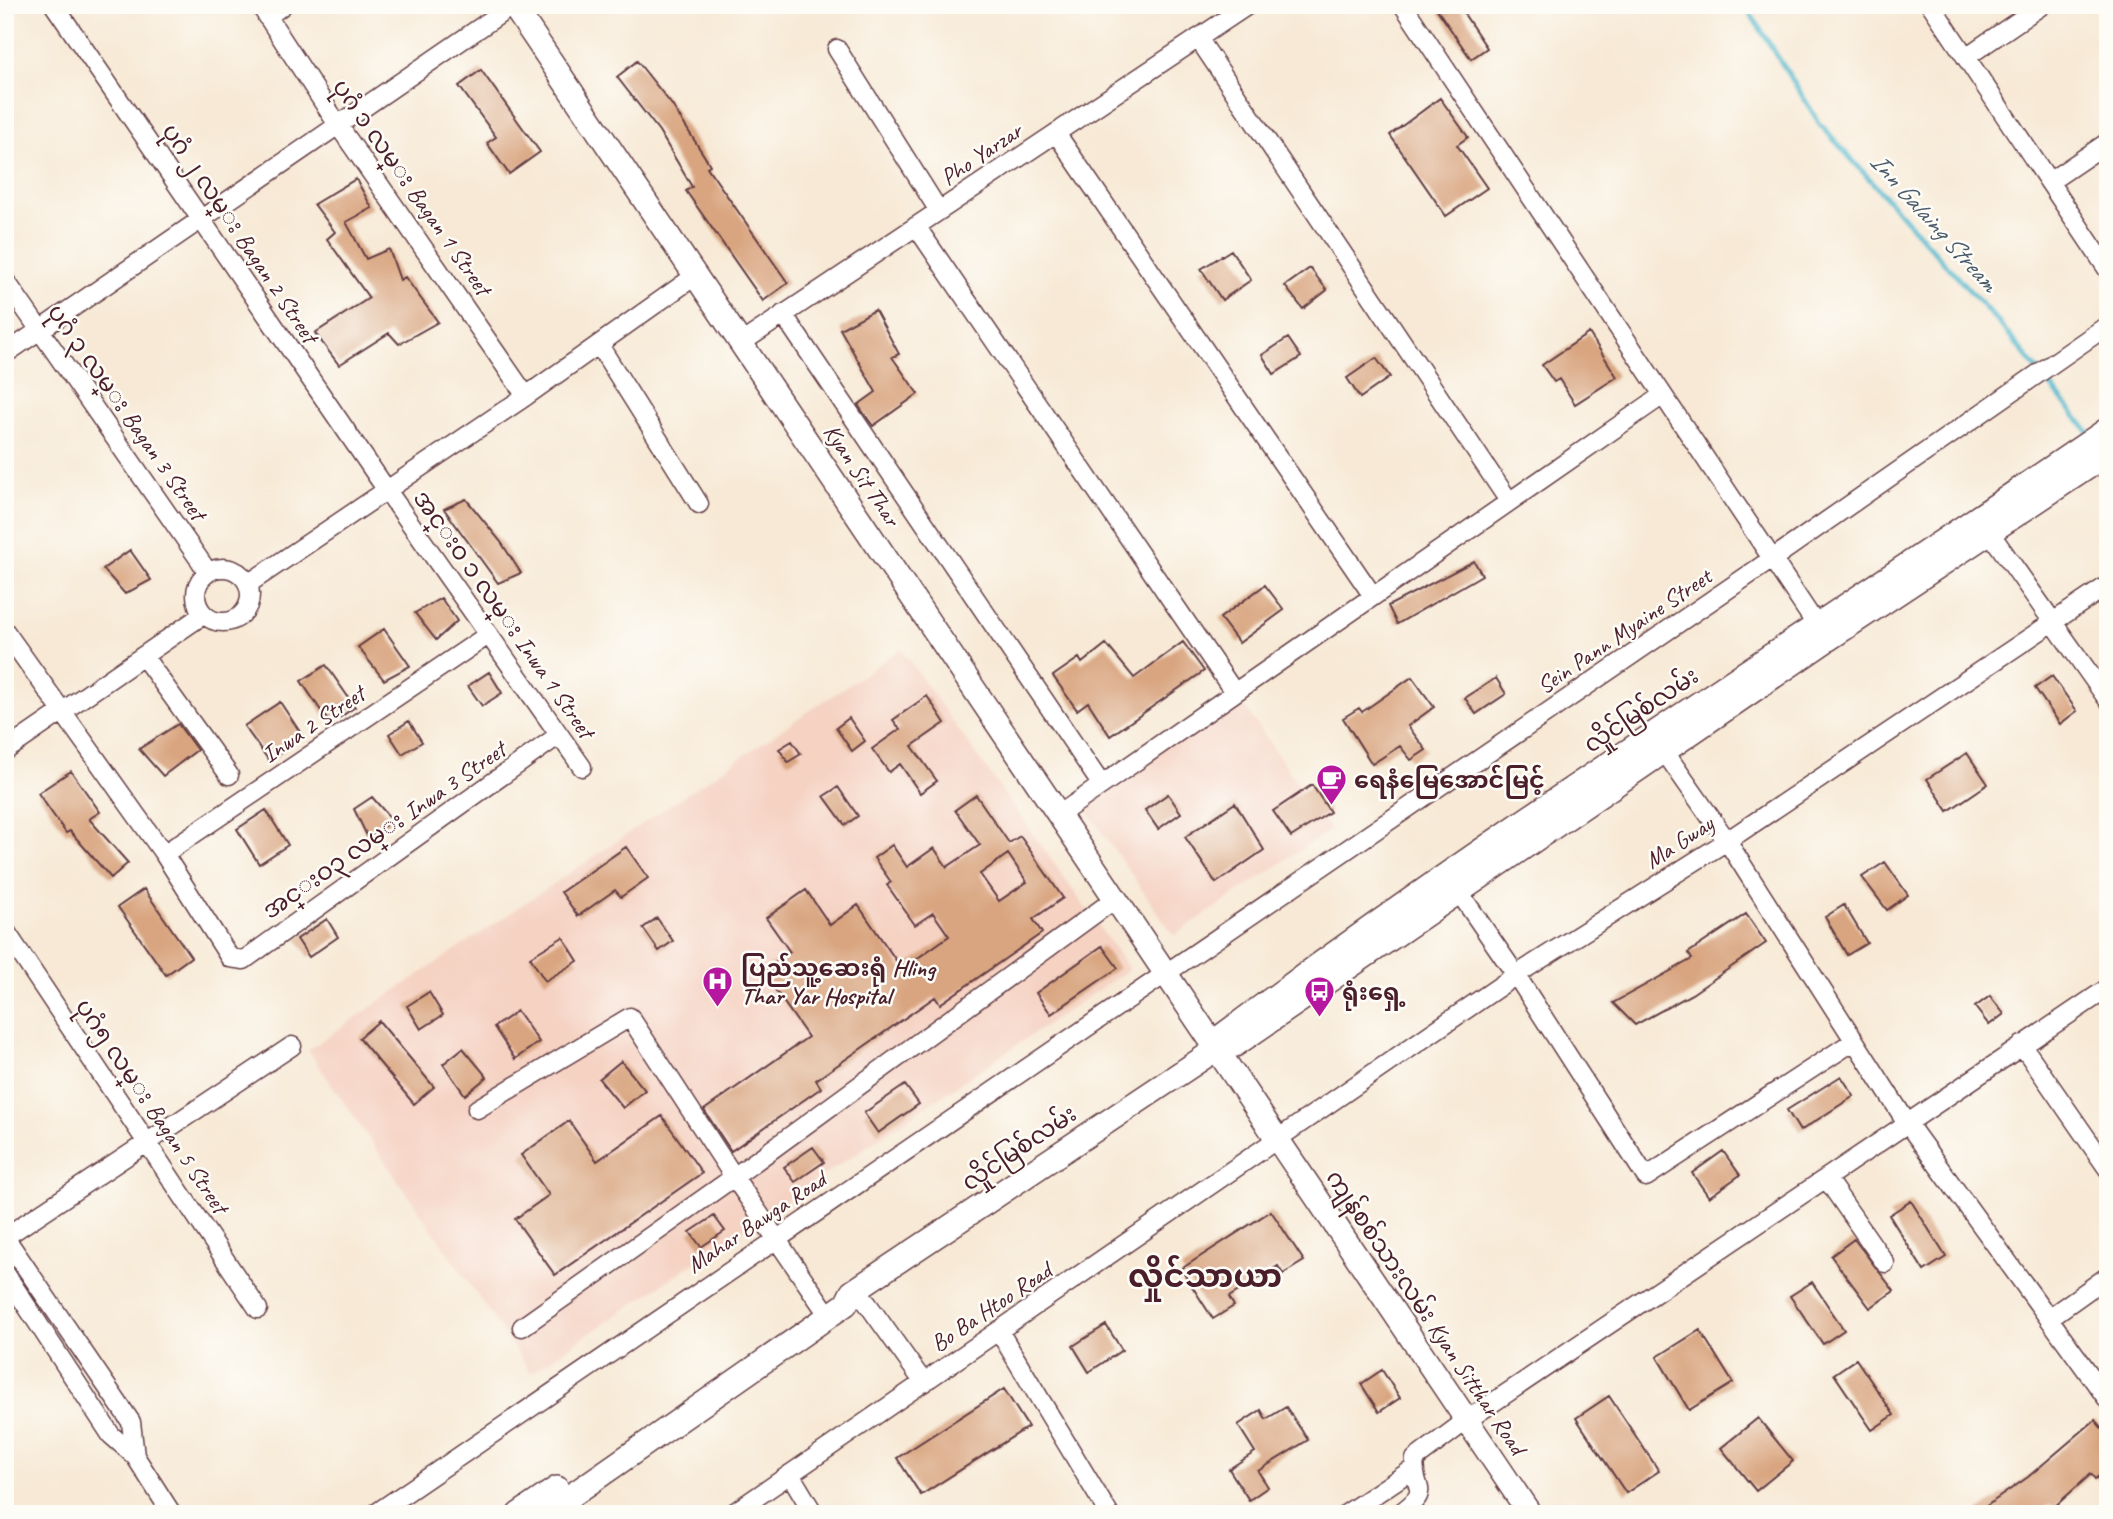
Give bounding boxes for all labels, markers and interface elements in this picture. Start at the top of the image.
street label: ပုဂံ ၁ လမ္း Bagan 1 Street [323,73,500,306]
street label: Pho Yarzar [935,115,1029,192]
street label: ပုဂံ ၂ လမ္း Bagan 2 Street [152,118,326,353]
water label: Inn Galaing Stream [1863,146,2007,301]
street label: ပုဂံ ၃ လမ္း Bagan 3 Street [38,298,215,531]
street label: Kyan Sit Thar [817,418,908,534]
street label: အင္းဝ ၁ လမ္း Inwa 1 Street [404,484,603,748]
street label: Sein Pann Myaine Street [1531,560,1719,700]
street label: လှိုင်မြစ်လမ်း [1577,660,1706,763]
street label: Inwa 2 Street [256,677,373,769]
street label: အင္းဝ၃ လမ္း Inwa 3 Street [257,733,516,929]
cafe icon: ရေနံမြေအောင်မြင့် [1314,763,1348,807]
place label: ရေနံမြေအောင်မြင့် [1354,764,1545,799]
street label: Ma Gway [1639,808,1720,875]
place label: ပြည်သူ့ဆေးရုံ Hling Thar Yar Hospital [741,952,937,1011]
hospital icon: ပြည်သူ့ဆေးရုံ Hling Thar Yar Hospital [701,965,735,1009]
bus stop icon: ရုံးရှေ့ [1302,975,1336,1019]
place label: ရုံးရှေ့ [1342,977,1406,1011]
street label: ပုဂံ၅ လမ္း Bagan 5 Street [66,993,237,1224]
street label: လှိုင်မြစ်လမ်း [955,1098,1084,1201]
street label: Mahar Bawga Road [681,1162,834,1280]
street label: ကျန်စစ်သားလမ်း Kyan Sitthar Road [1316,1164,1535,1465]
street label: Bo Ba Htoo Road [925,1254,1060,1358]
district label: လှိုင်သာယာ [1128,1254,1282,1302]

